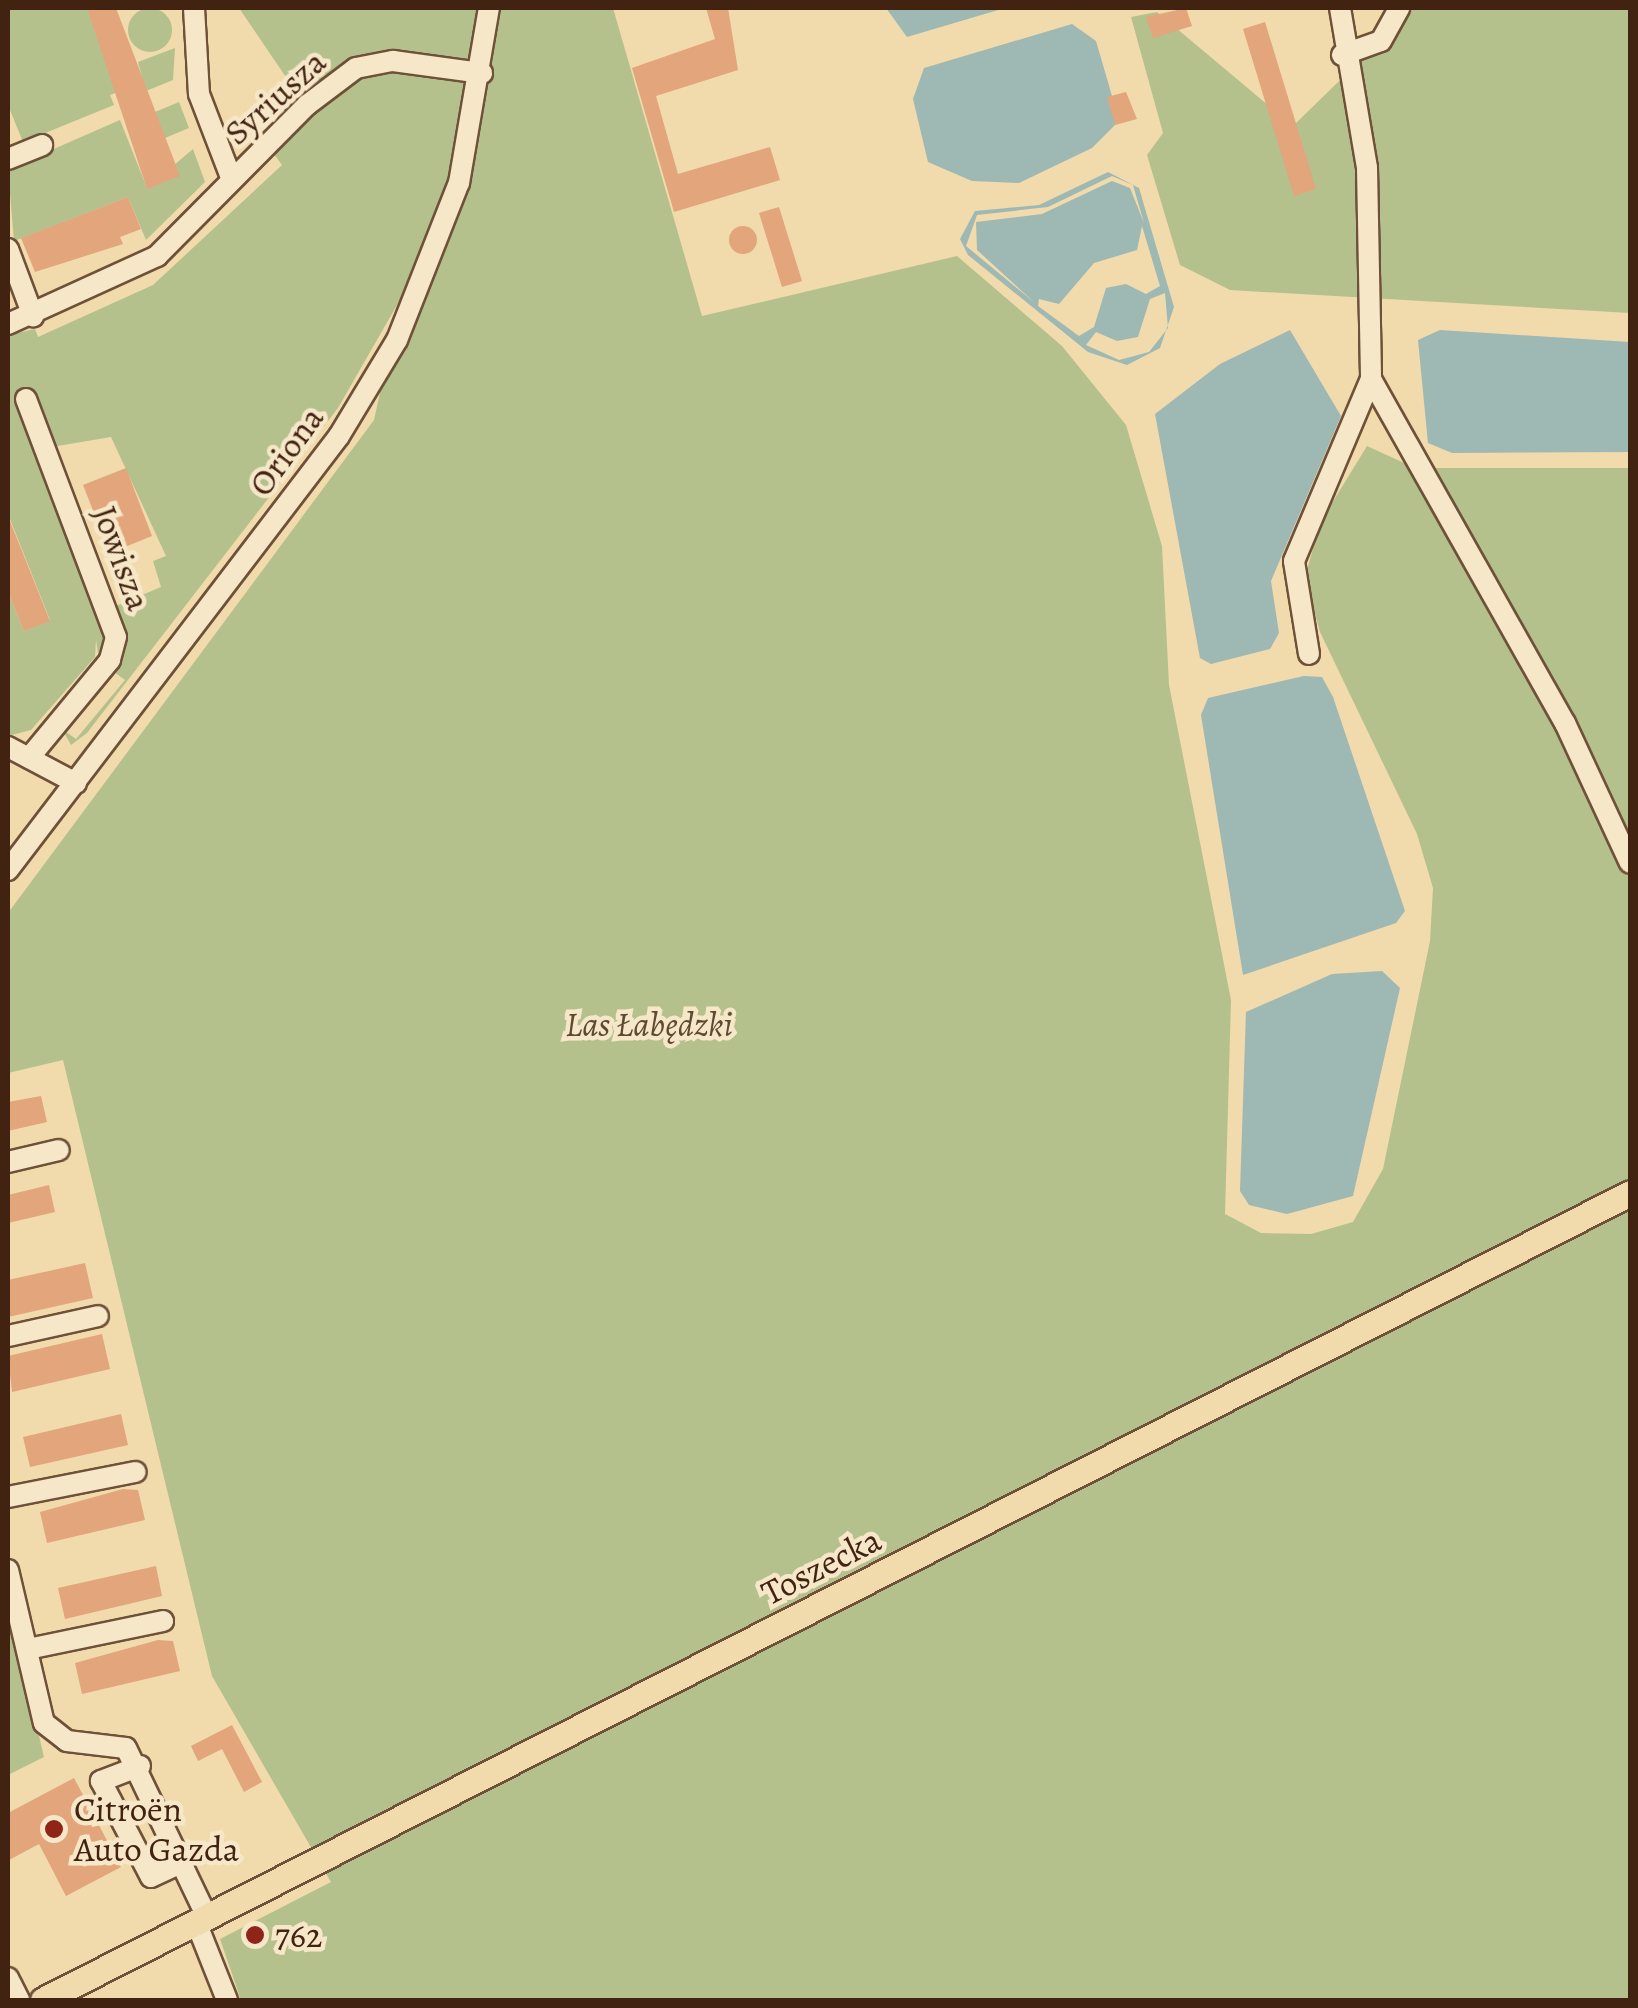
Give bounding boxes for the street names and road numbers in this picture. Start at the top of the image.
street label: Syriusza [216,41,334,153]
street label: Oriona [239,398,333,504]
street label: Jowisza [84,500,160,616]
street label: Toszecka [754,1518,888,1614]

